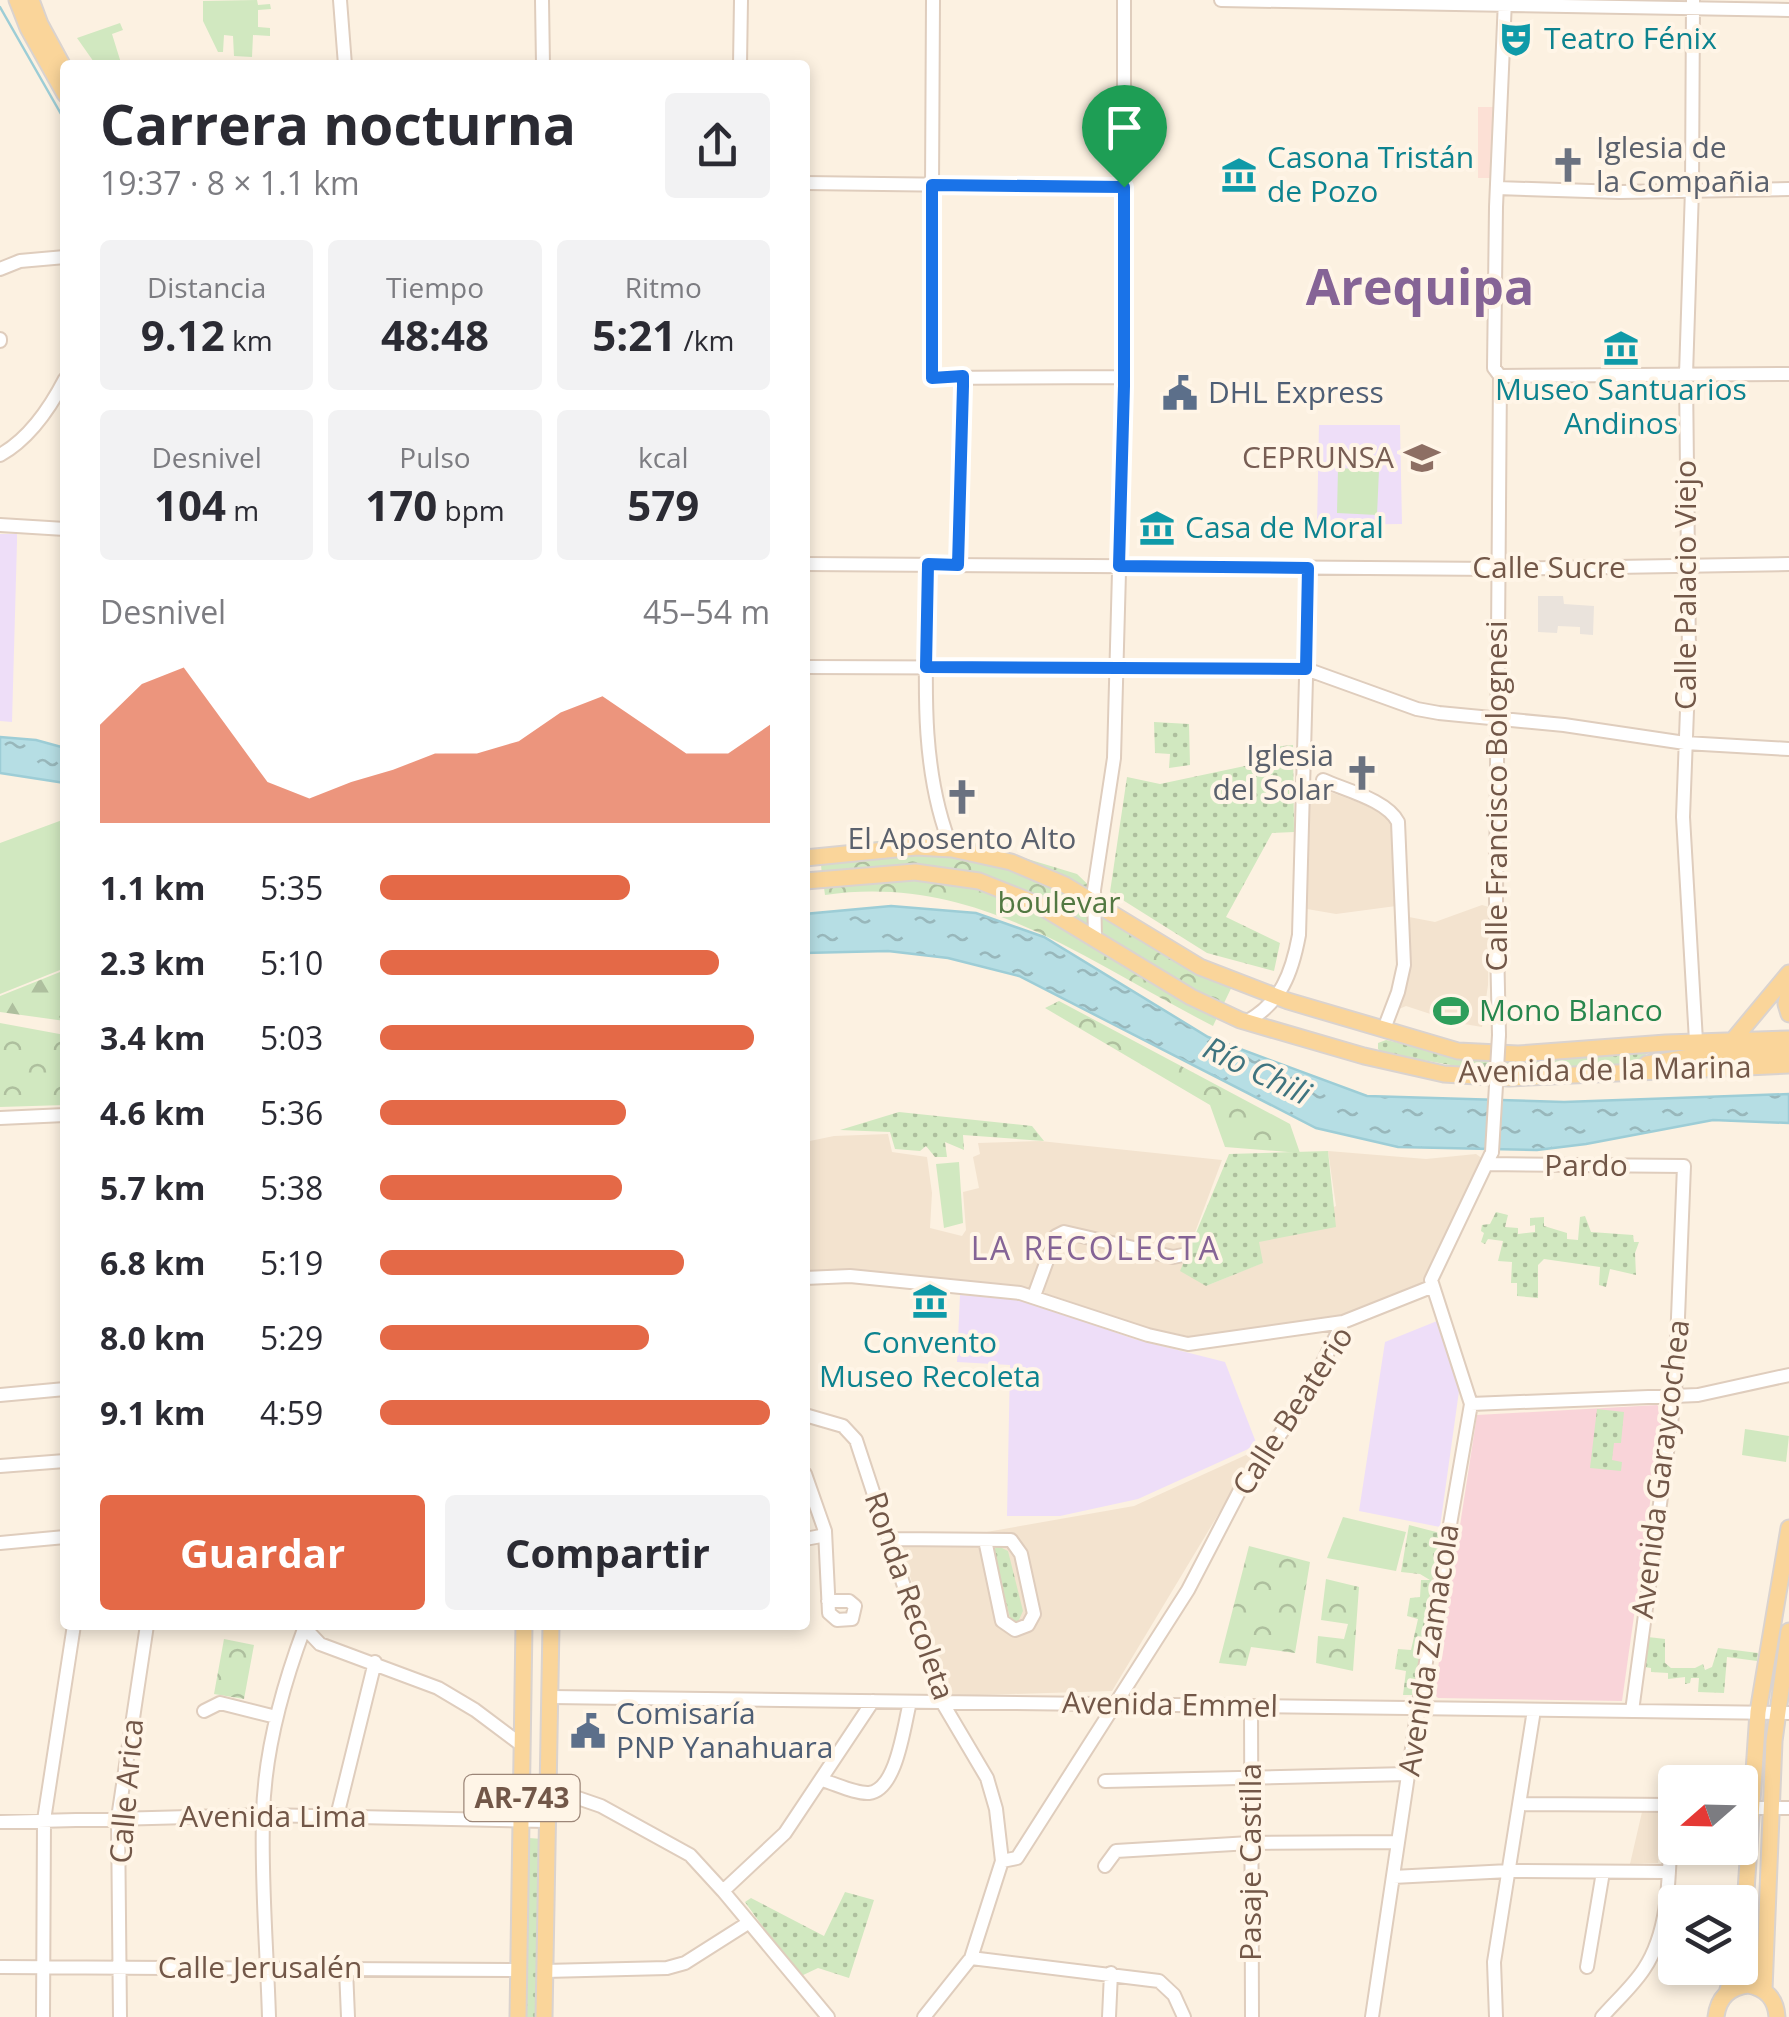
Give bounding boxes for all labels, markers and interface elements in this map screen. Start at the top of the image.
place label: Teatro Fénix [1544,17,1717,58]
theatre icon: Teatro Fénix [1497,20,1535,58]
pin [1082,85,1167,188]
text: Carrera nocturna [100,86,576,161]
button: share [665,93,770,198]
icon: arrive [1097,100,1152,155]
place label: Iglesia de la Compañia [1596,126,1770,201]
place label: Casona Tristán de Pozo [1267,136,1474,211]
church icon: Iglesia de la Compañia [1549,146,1587,184]
museum icon: Casona Tristán de Pozo [1220,156,1258,194]
text: 19:37 · 8 × 1.1 km [100,161,360,204]
district label: Arequipa [1306,252,1534,320]
text: Distancia [147,268,266,306]
text: Tiempo [386,268,484,306]
text: Ritmo [625,268,702,306]
text: 9.12 [141,306,225,363]
text: 48:48 [381,306,489,363]
text: 5:21 [592,306,676,363]
text: km [225,321,273,359]
text: /km [676,321,734,359]
museum icon: Museo Santuarios Andinos [1602,329,1640,367]
place label: Museo Santuarios Andinos [1495,368,1747,443]
place label: DHL Express [1208,371,1384,412]
public building icon: DHL Express [1161,374,1199,412]
place label: CEPRUNSA [1242,436,1394,477]
text: Desnivel [151,438,262,476]
text: Pulso [399,438,471,476]
text: kcal [638,438,689,476]
school or university icon: CEPRUNSA [1403,439,1441,477]
street label: Calle Palacio Viejo [1664,460,1705,710]
text: 104 [154,476,226,533]
text: 170 [365,476,437,533]
text: 579 [627,476,699,533]
text: m [226,491,259,529]
text: bpm [437,491,505,529]
place label: Casa de Moral [1185,506,1384,547]
museum icon: Casa de Moral [1138,509,1176,547]
street label: Calle Sucre [1472,546,1626,587]
text: Desnivel [100,590,226,633]
text: 45–54 m [643,590,770,633]
street label: Calle Francisco Bolognesi [1475,620,1516,972]
place label: Iglesia del Solar [1212,734,1334,809]
church icon: Iglesia del Solar [1343,754,1381,792]
church icon: El Aposento Alto [943,778,981,816]
place label: El Aposento Alto [848,817,1076,858]
text: 1.1 km [100,866,205,909]
text: 5:35 [260,866,323,909]
park label: boulevar [997,881,1121,922]
text: 2.3 km [100,941,205,984]
text: 5:10 [260,941,323,984]
place label: Mono Blanco [1479,989,1663,1030]
sports icon: Mono Blanco [1432,992,1470,1030]
text: 3.4 km [100,1016,205,1059]
text: 5:03 [260,1016,323,1059]
water label: Río Chili [1197,1025,1319,1114]
street label: Avenida de la Marina [1458,1045,1752,1092]
text: 4.6 km [100,1091,205,1134]
text: 5:36 [260,1091,323,1134]
street label: Pardo [1544,1144,1628,1185]
text: 5.7 km [100,1166,205,1209]
text: 5:38 [260,1166,323,1209]
district label: LA RECOLECTA [971,1226,1221,1269]
text: 6.8 km [100,1241,205,1284]
text: 5:19 [260,1241,323,1284]
museum icon: Convento Museo Recoleta [911,1282,949,1320]
text: 8.0 km [100,1316,205,1359]
text: 5:29 [260,1316,323,1359]
street label: Avenida Garaycochea [1621,1317,1698,1621]
street label: Calle Beaterio [1222,1318,1362,1503]
place label: Convento Museo Recoleta [819,1321,1041,1396]
text: 9.1 km [100,1391,205,1434]
text: 4:59 [260,1391,323,1434]
street label: Ronda Recoleta [856,1486,965,1705]
button: Guardar [100,1495,425,1610]
button: Compartir [445,1495,770,1610]
street label: Avenida Zamacola [1387,1521,1468,1779]
street label: Avenida Emmel [1062,1681,1278,1726]
place label: Comisaría PNP Yanahuara [616,1692,833,1767]
public building icon: Comisaría PNP Yanahuara [569,1712,607,1750]
street label: Calle Arica [99,1717,152,1865]
street label: Pasaje Castilla [1229,1763,1270,1961]
north arrow [1658,1765,1758,1865]
map controls [1658,1765,1758,1985]
road number: AR-743 [464,1775,580,1821]
street label: Avenida Lima [179,1795,367,1836]
button: layers [1658,1885,1758,1985]
street label: Calle Jerusalén [158,1946,362,1987]

